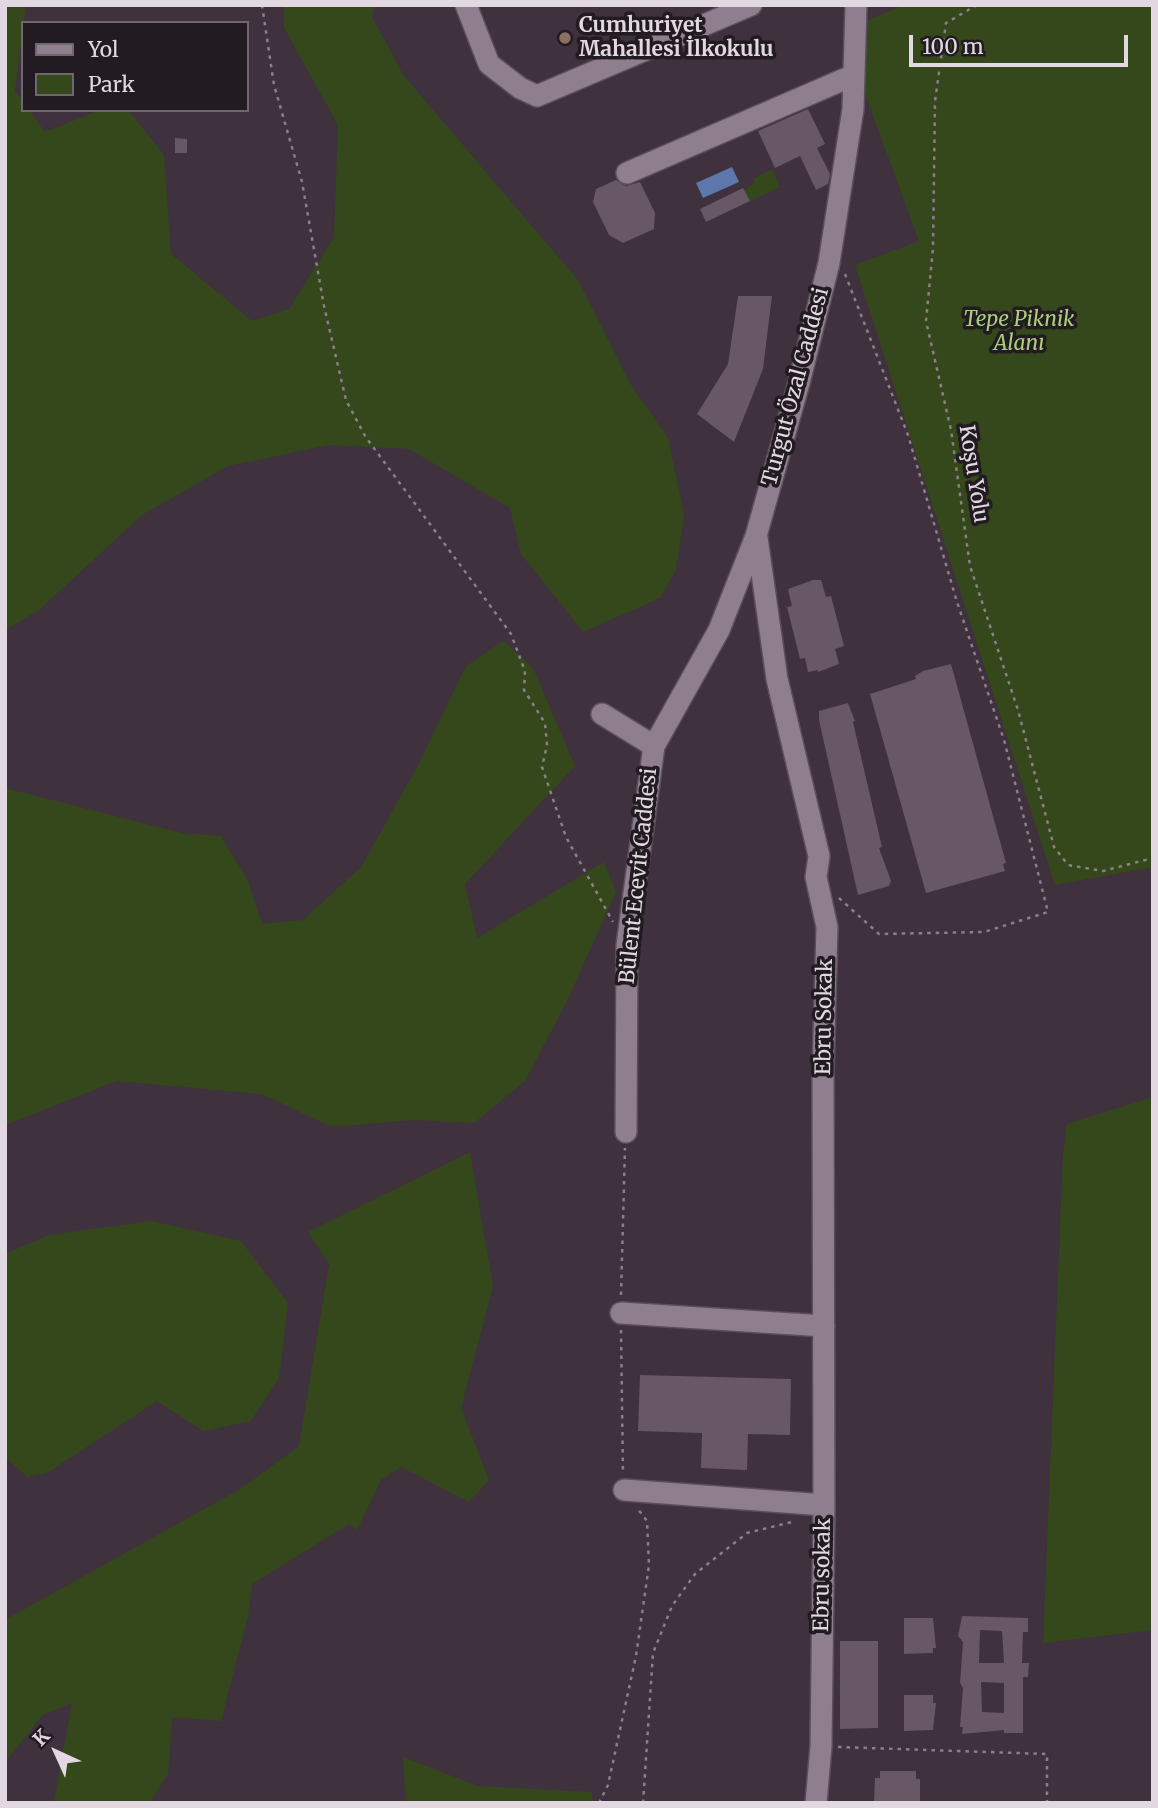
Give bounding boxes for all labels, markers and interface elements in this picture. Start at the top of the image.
place label: Cumhuriyet Mahallesi İlkokulu [579,13,774,63]
legend [21,21,248,112]
scale bar [913,21,1132,65]
marker: Cumhuriyet Mahallesi İlkokulu [557,30,573,46]
text: 100 m [922,33,984,60]
text: Yol [88,36,118,63]
text: Park [88,71,135,98]
street label: Turgut Özal Caddesi [757,285,835,489]
park label: Tepe Piknik Alanı [963,307,1075,357]
street label: Koşu Yolu [953,423,993,525]
street label: Bülent Ecevit Caddesi [615,767,663,985]
street label: Ebru Sokak [811,959,839,1075]
street label: Ebru sokak [809,1518,837,1632]
north arrow [21,1717,91,1787]
text: K [28,1724,55,1751]

